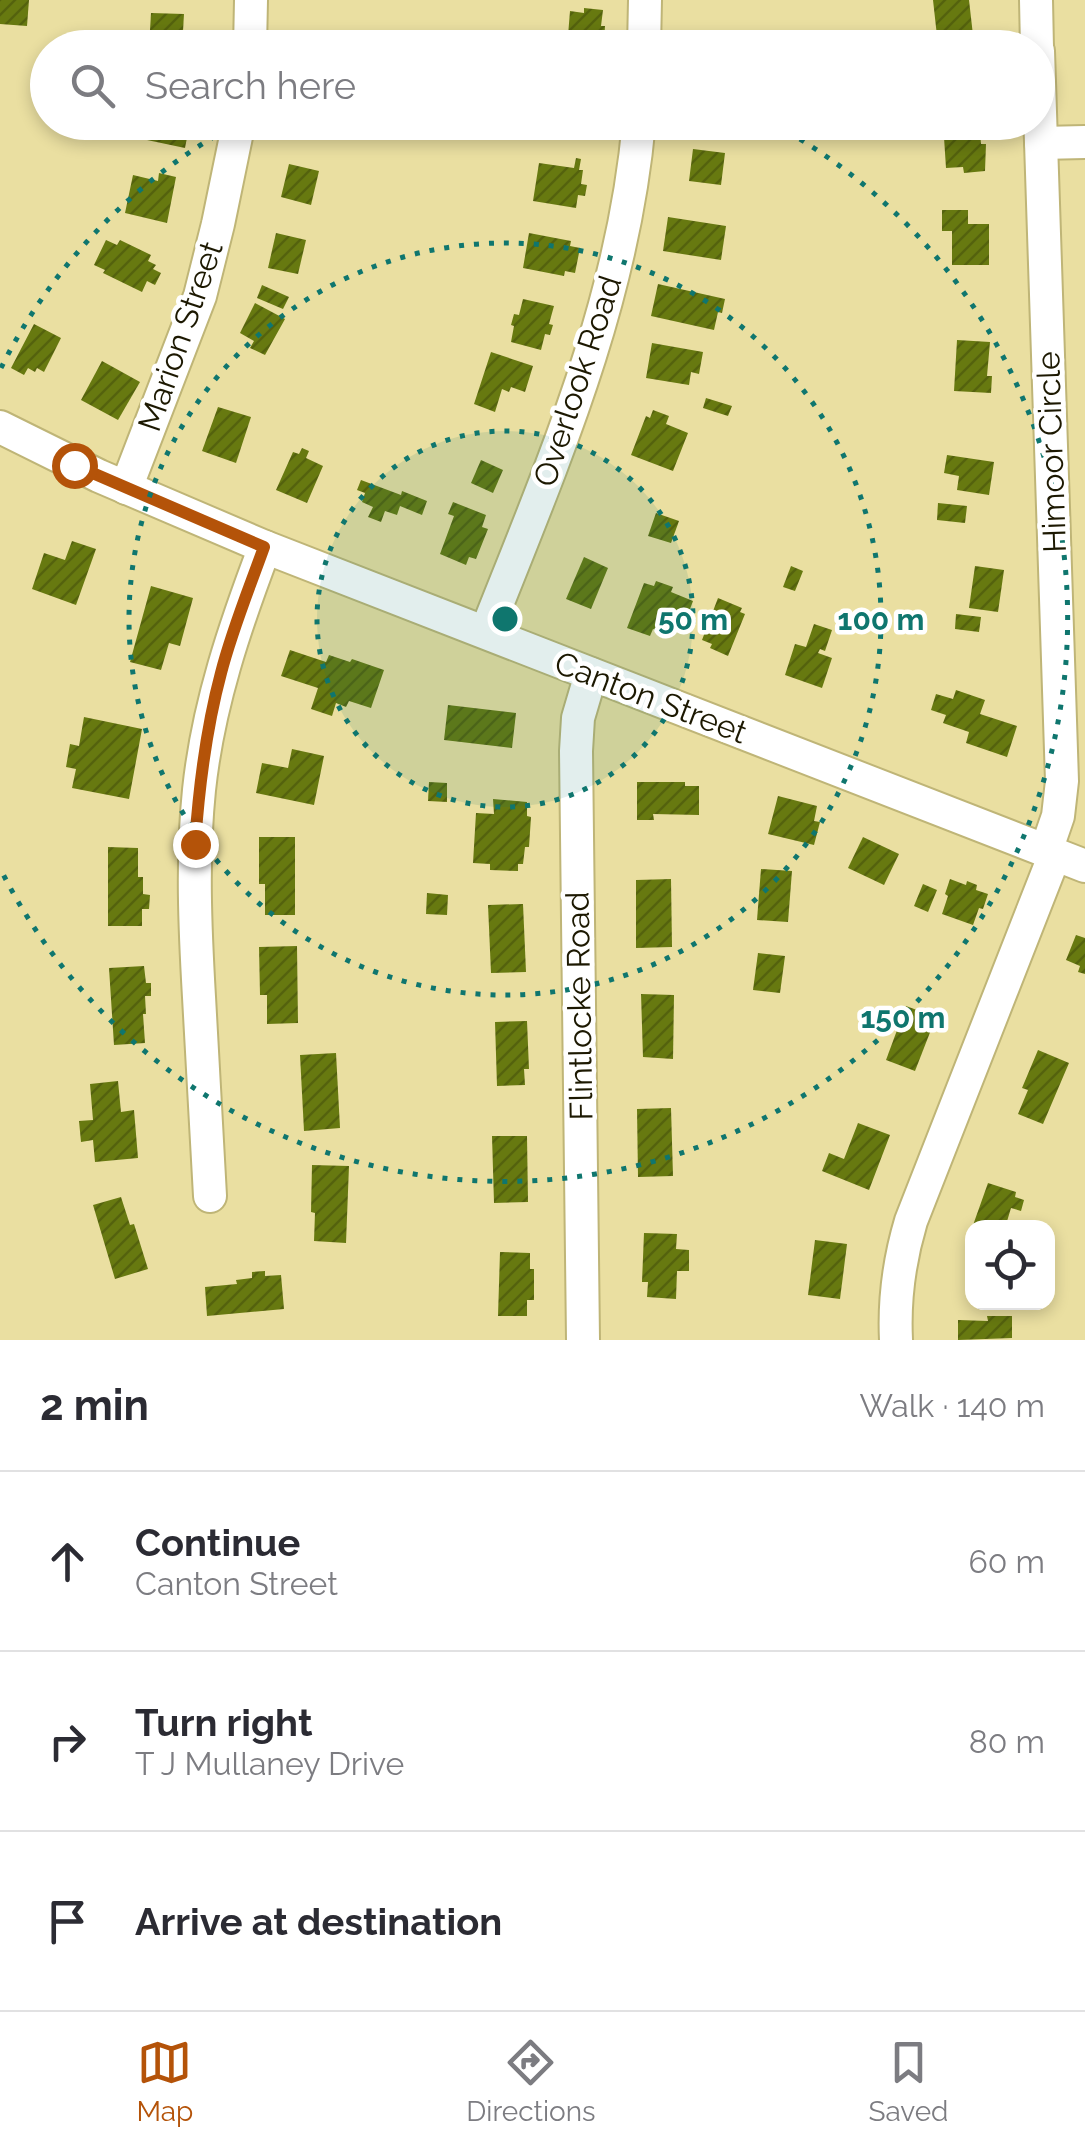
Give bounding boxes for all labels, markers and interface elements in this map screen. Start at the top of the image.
search box [30,30,1055,140]
icon: search [65,58,120,113]
text: Search here [145,63,356,108]
street label: Marion Street [130,236,230,436]
street label: Overlook Road [526,271,628,491]
street label: Himoor Circle [1029,351,1073,553]
route start [52,443,98,489]
centre of rings [487,601,523,637]
text: 50 m [658,602,728,637]
text: 100 m [838,602,924,637]
street label: Canton Street [550,643,753,751]
route end [173,822,219,868]
street label: Flintlocke Road [559,891,599,1121]
text: 150 m [861,1000,946,1035]
map controls [965,1220,1055,1310]
button: locate [965,1220,1055,1310]
text: 2 min [40,1381,149,1430]
text: Walk · 140 m [859,1387,1045,1424]
text: Continue [135,1520,300,1565]
icon: ahead [40,1534,95,1589]
text: 60 m [969,1543,1045,1580]
text: Canton Street [135,1565,338,1602]
text: Turn right [135,1700,312,1745]
icon: right [40,1714,95,1769]
text: 80 m [969,1723,1045,1760]
text: T J Mullaney Drive [135,1745,404,1782]
icon: arrive [40,1894,95,1949]
text: Arrive at destination [135,1899,502,1944]
tab: Map [136,2035,193,2128]
tab: Directions [466,2035,596,2128]
tab: Saved [868,2035,949,2128]

